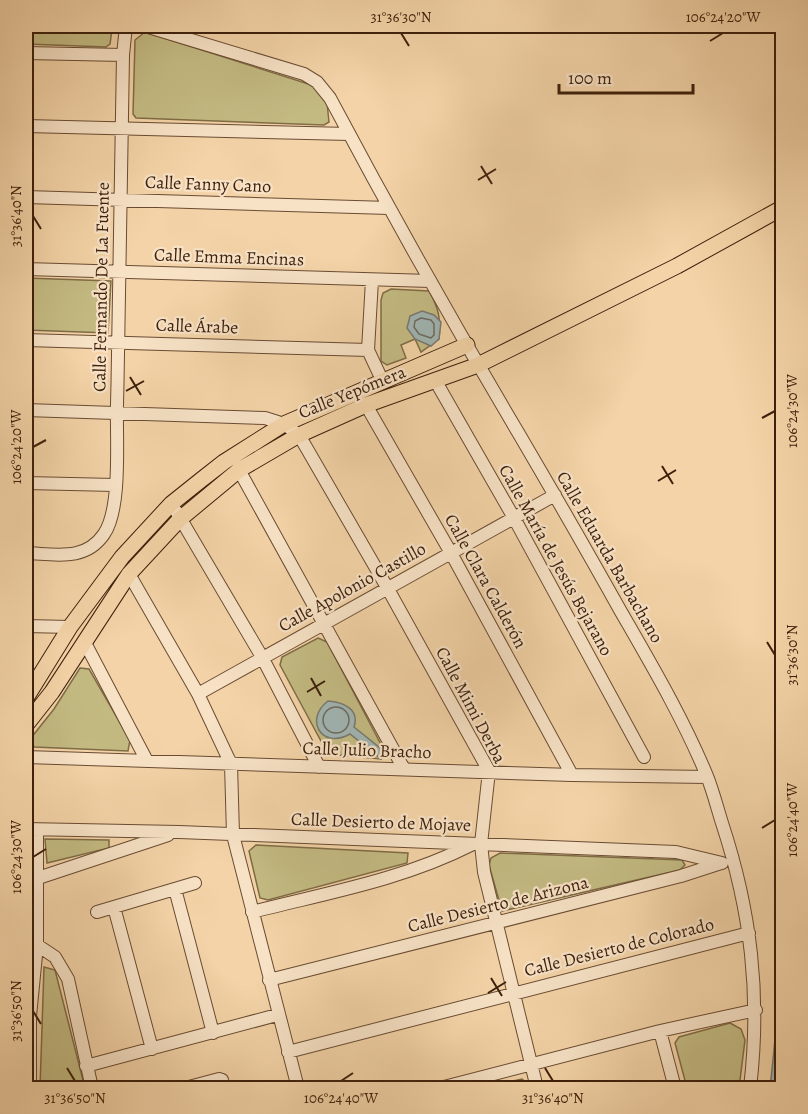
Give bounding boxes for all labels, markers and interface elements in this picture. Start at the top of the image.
text: 31°36'30"N [370,7,432,27]
text: 106°24'20"W [686,7,760,27]
scale bar [559,57,692,95]
text: 100 m [568,66,612,90]
street label: Calle Fanny Cano [144,170,272,198]
street label: Calle Fernando De La Fuente [87,182,115,392]
text: 31°36'40"N [6,185,26,247]
street label: Calle Emma Encinas [154,242,304,272]
street label: Calle Árabe [155,313,239,339]
street label: Calle Yepómera [295,359,410,424]
text: 106°24'30"W [782,374,802,448]
text: 106°24'20"W [6,410,26,484]
street label: Calle María de Jesús Bejarano [493,460,619,660]
street label: Calle Eduarda Barbachano [551,467,669,647]
street label: Calle Clara Calderón [439,510,533,653]
street label: Calle Apolonio Castillo [274,536,430,638]
text: 31°36'30"N [782,624,802,686]
street label: Calle Mimi Derba [430,642,512,768]
street label: Calle Julio Bracho [302,736,432,764]
text: 106°24'40"W [782,783,802,857]
street label: Calle Desierto de Mojave [291,807,471,837]
text: 106°24'30"W [6,820,26,894]
street label: Calle Desierto de Arizona [405,870,591,938]
street label: Calle Desierto de Colorado [522,912,716,982]
text: 31°36'50"N [6,980,26,1042]
text: 31°36'50"N [44,1088,106,1108]
text: 106°24'40"W [304,1088,378,1108]
text: 31°36'40"N [522,1088,584,1108]

